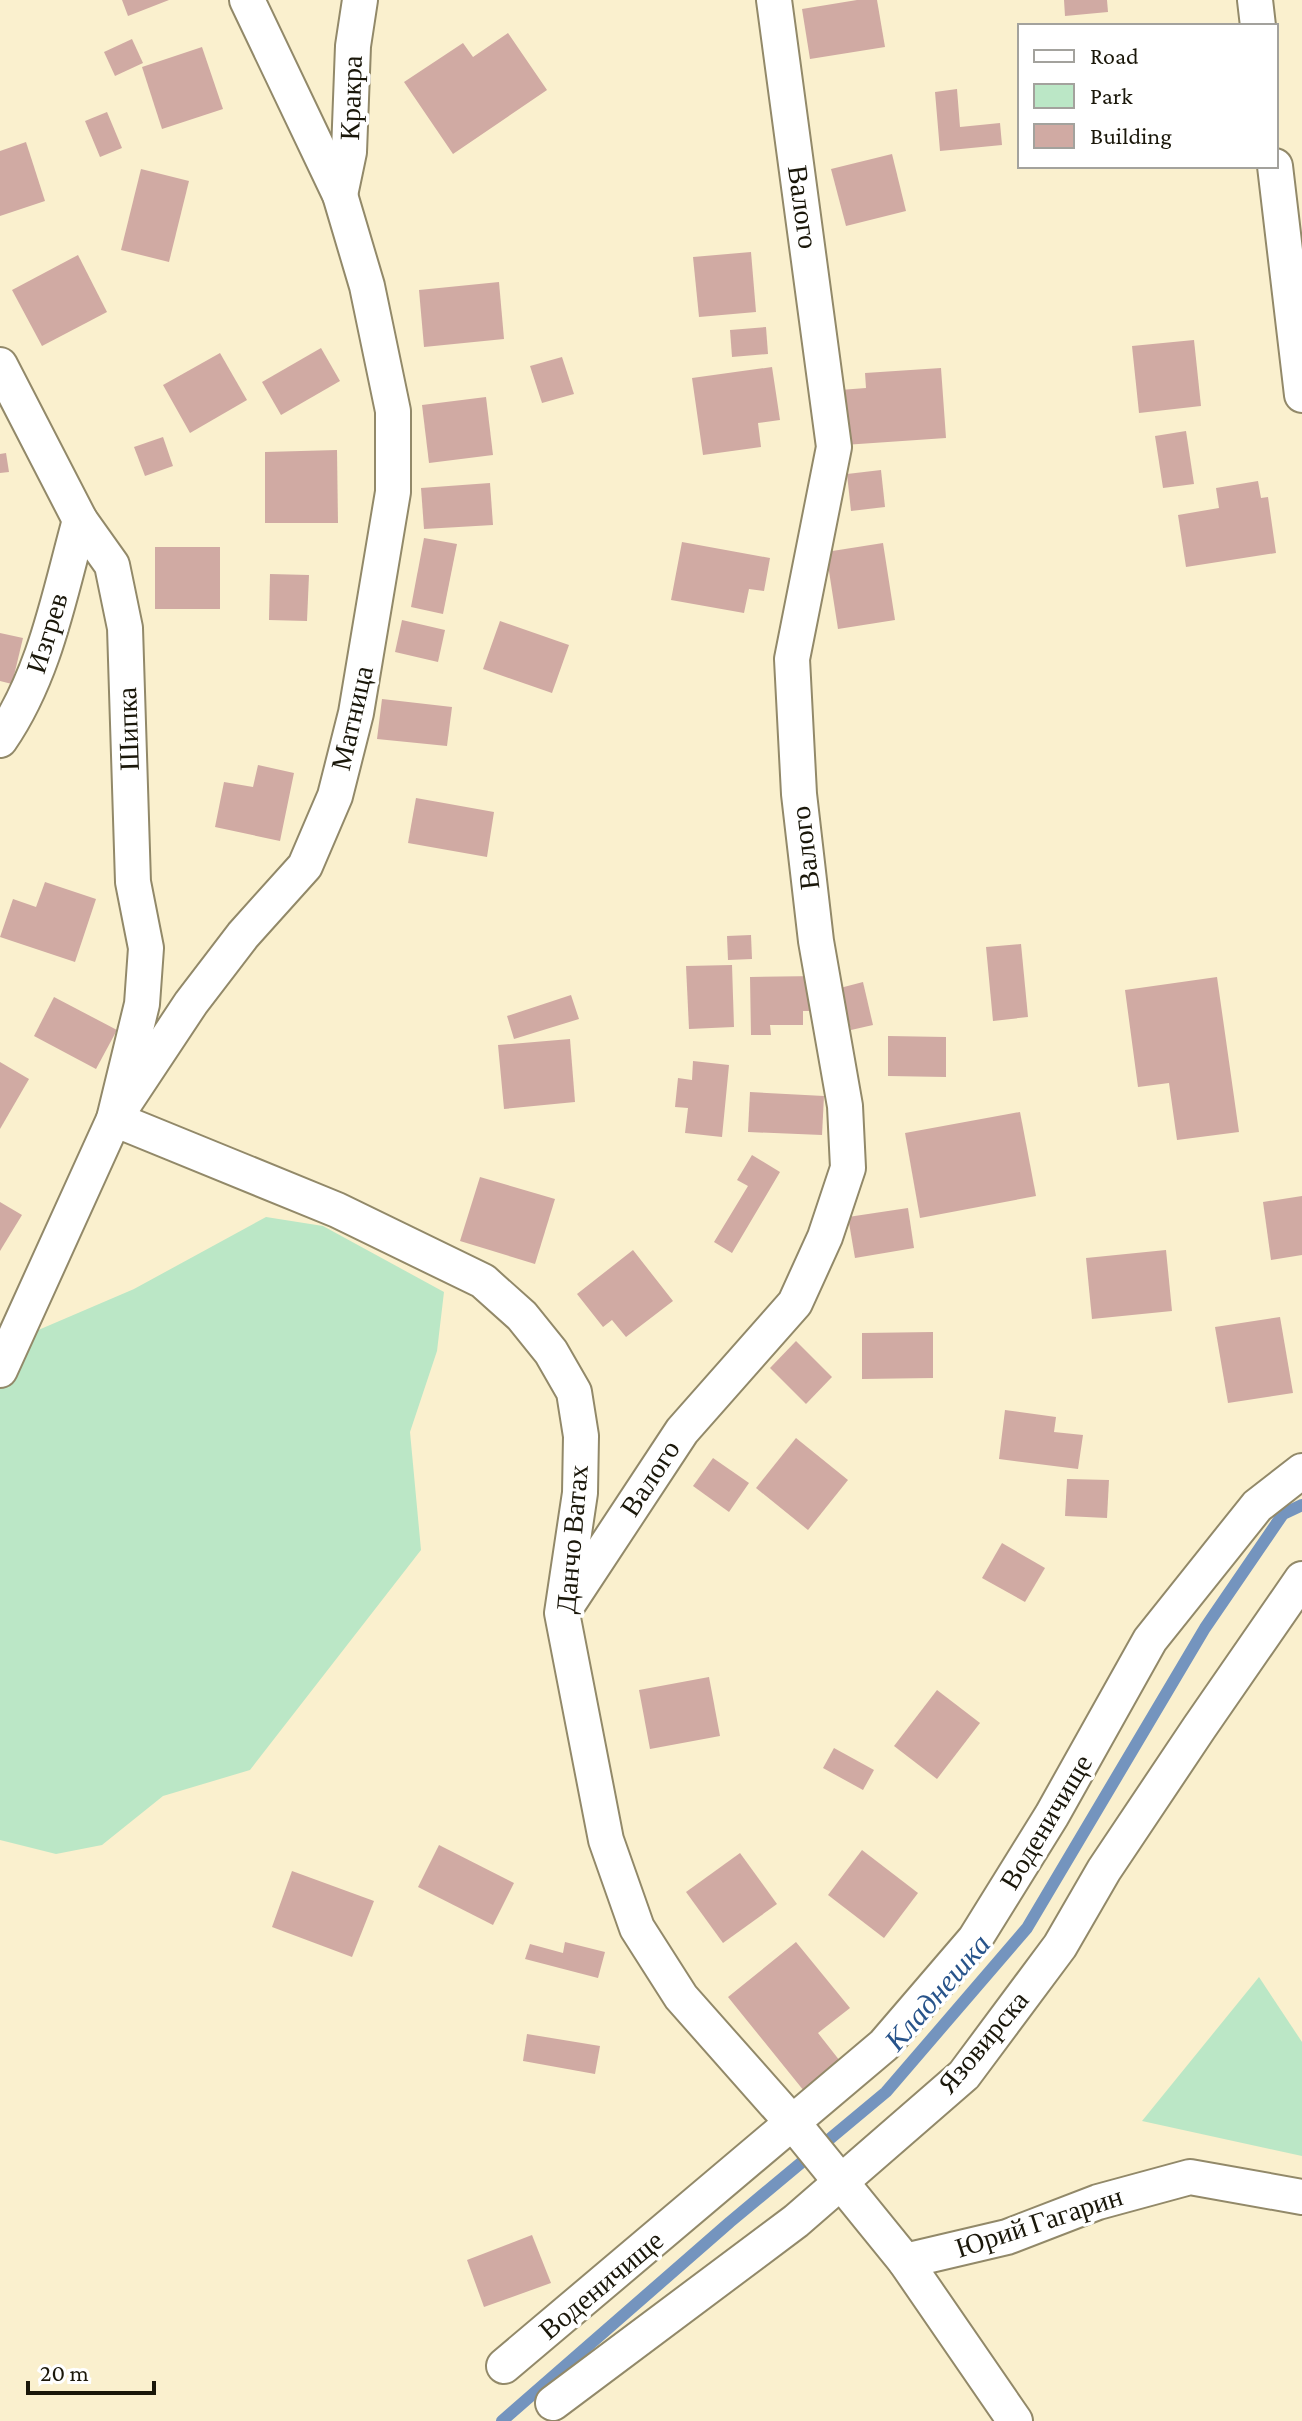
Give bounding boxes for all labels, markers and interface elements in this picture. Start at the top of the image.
legend [1018,24,1278,168]
text: Road [1090,42,1139,69]
street label: Кракра [334,54,368,141]
text: Park [1090,82,1133,109]
text: Building [1090,122,1172,149]
street label: Валого [782,163,824,251]
street label: Изгрев [20,589,74,677]
street label: Матница [325,662,379,773]
street label: Шипка [111,686,145,771]
street label: Валого [784,804,826,892]
street label: Валого [614,1434,686,1522]
street label: Данчо Ватах [550,1463,594,1615]
street label: Воденичище [994,1749,1098,1895]
water label: Кладнешка [877,1927,996,2057]
street label: Язовирска [931,1984,1035,2099]
street label: Юрий Гагарин [952,2180,1126,2264]
street label: Воденичище [533,2224,669,2346]
scale bar [28,2345,154,2395]
text: 20 m [40,2359,89,2386]

